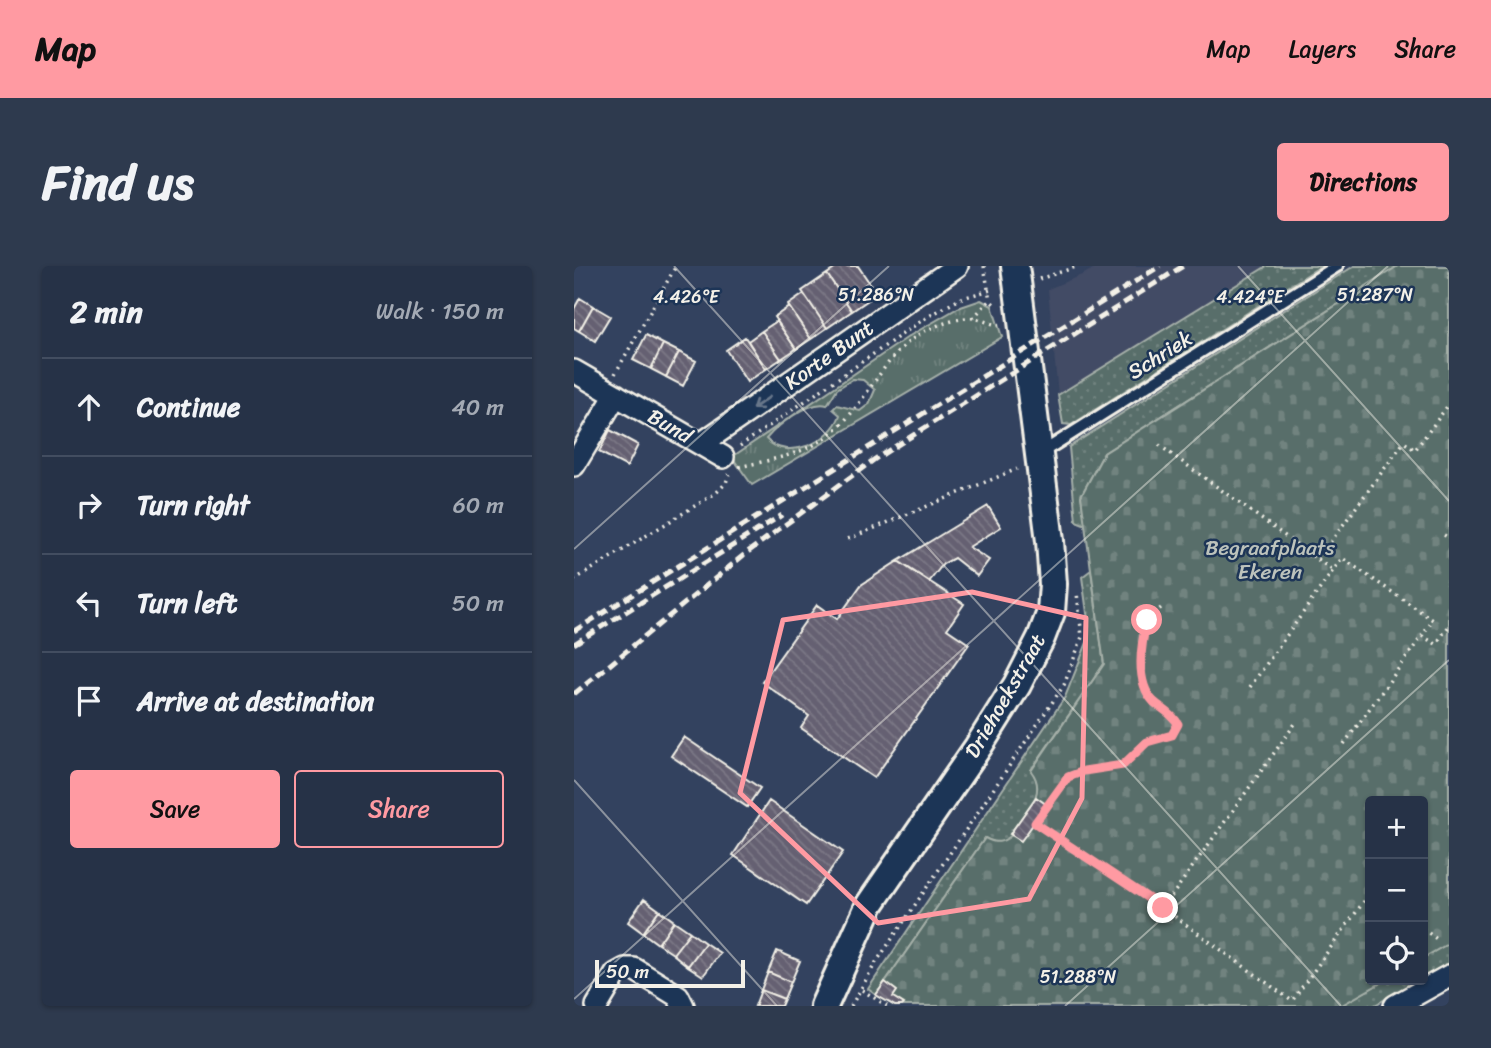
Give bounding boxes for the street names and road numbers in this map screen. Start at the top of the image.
street label: Korte Bunt [776,310,882,400]
street label: Schriek [1120,320,1201,390]
street label: Bund [640,398,701,455]
street label: Driehoekstraat [954,626,1056,766]

